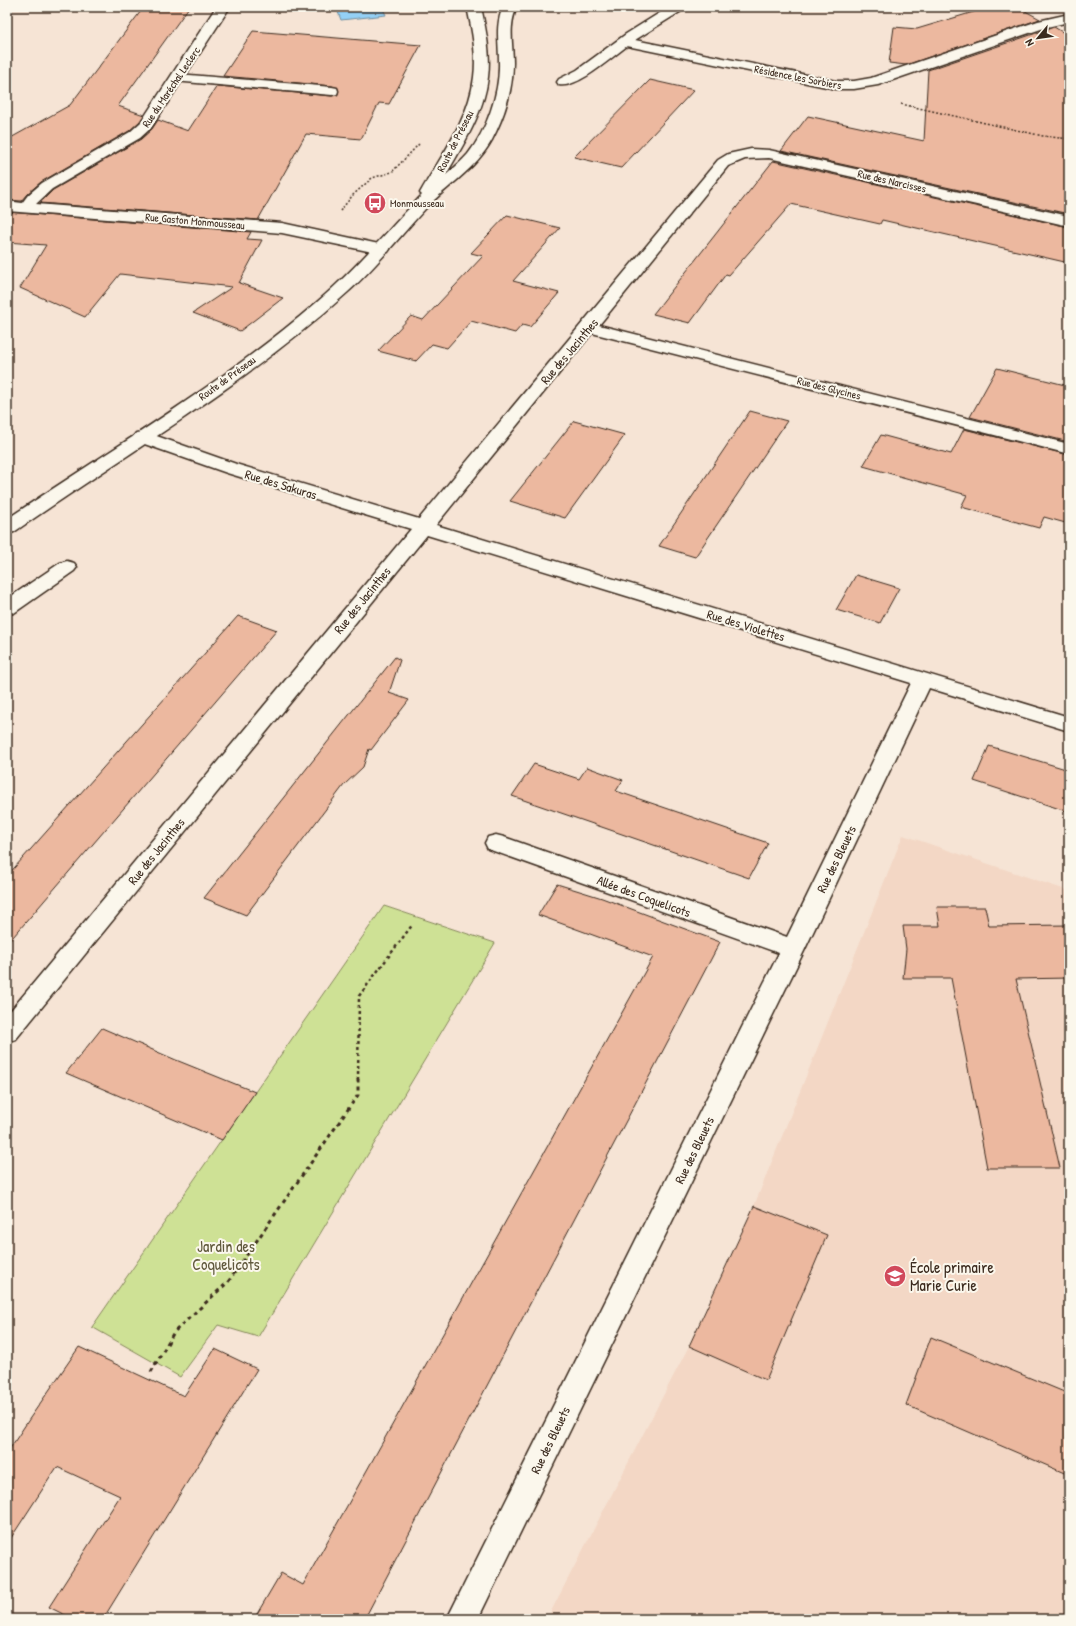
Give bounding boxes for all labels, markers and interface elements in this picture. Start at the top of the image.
north arrow [1018,18,1058,58]
text: N [1022,37,1037,49]
street label: Rue du Maréchal Leclerc [139,43,204,130]
street label: Résidence les Sorbiers [753,62,843,92]
street label: Route de Préseau [434,107,477,174]
street label: Rue des Narcisses [856,166,928,196]
bus stop icon: Monmousseau [362,190,388,216]
place label: Monmousseau [390,196,444,210]
street label: Rue Gaston Monmousseau [145,210,246,232]
street label: Rue des Jacinthes [536,314,602,388]
street label: Route de Préseau [196,352,259,403]
street label: Rue des Glycines [796,373,862,403]
street label: Rue des Sakuras [243,465,319,503]
street label: Rue des Jacinthes [329,563,395,637]
street label: Rue des Violettes [705,605,787,645]
street label: Rue des Jacinthes [123,814,189,888]
street label: Rue des Bleuets [812,822,860,896]
street label: Allée des Coquelicots [595,871,693,921]
street label: Rue des Bleuets [670,1113,718,1187]
park label: Jardin des Coquelicots [192,1235,260,1275]
place label: École primaire Marie Curie [910,1256,995,1296]
school or university icon: École primaire Marie Curie [882,1263,908,1289]
street label: Rue des Bleuets [526,1403,574,1477]

